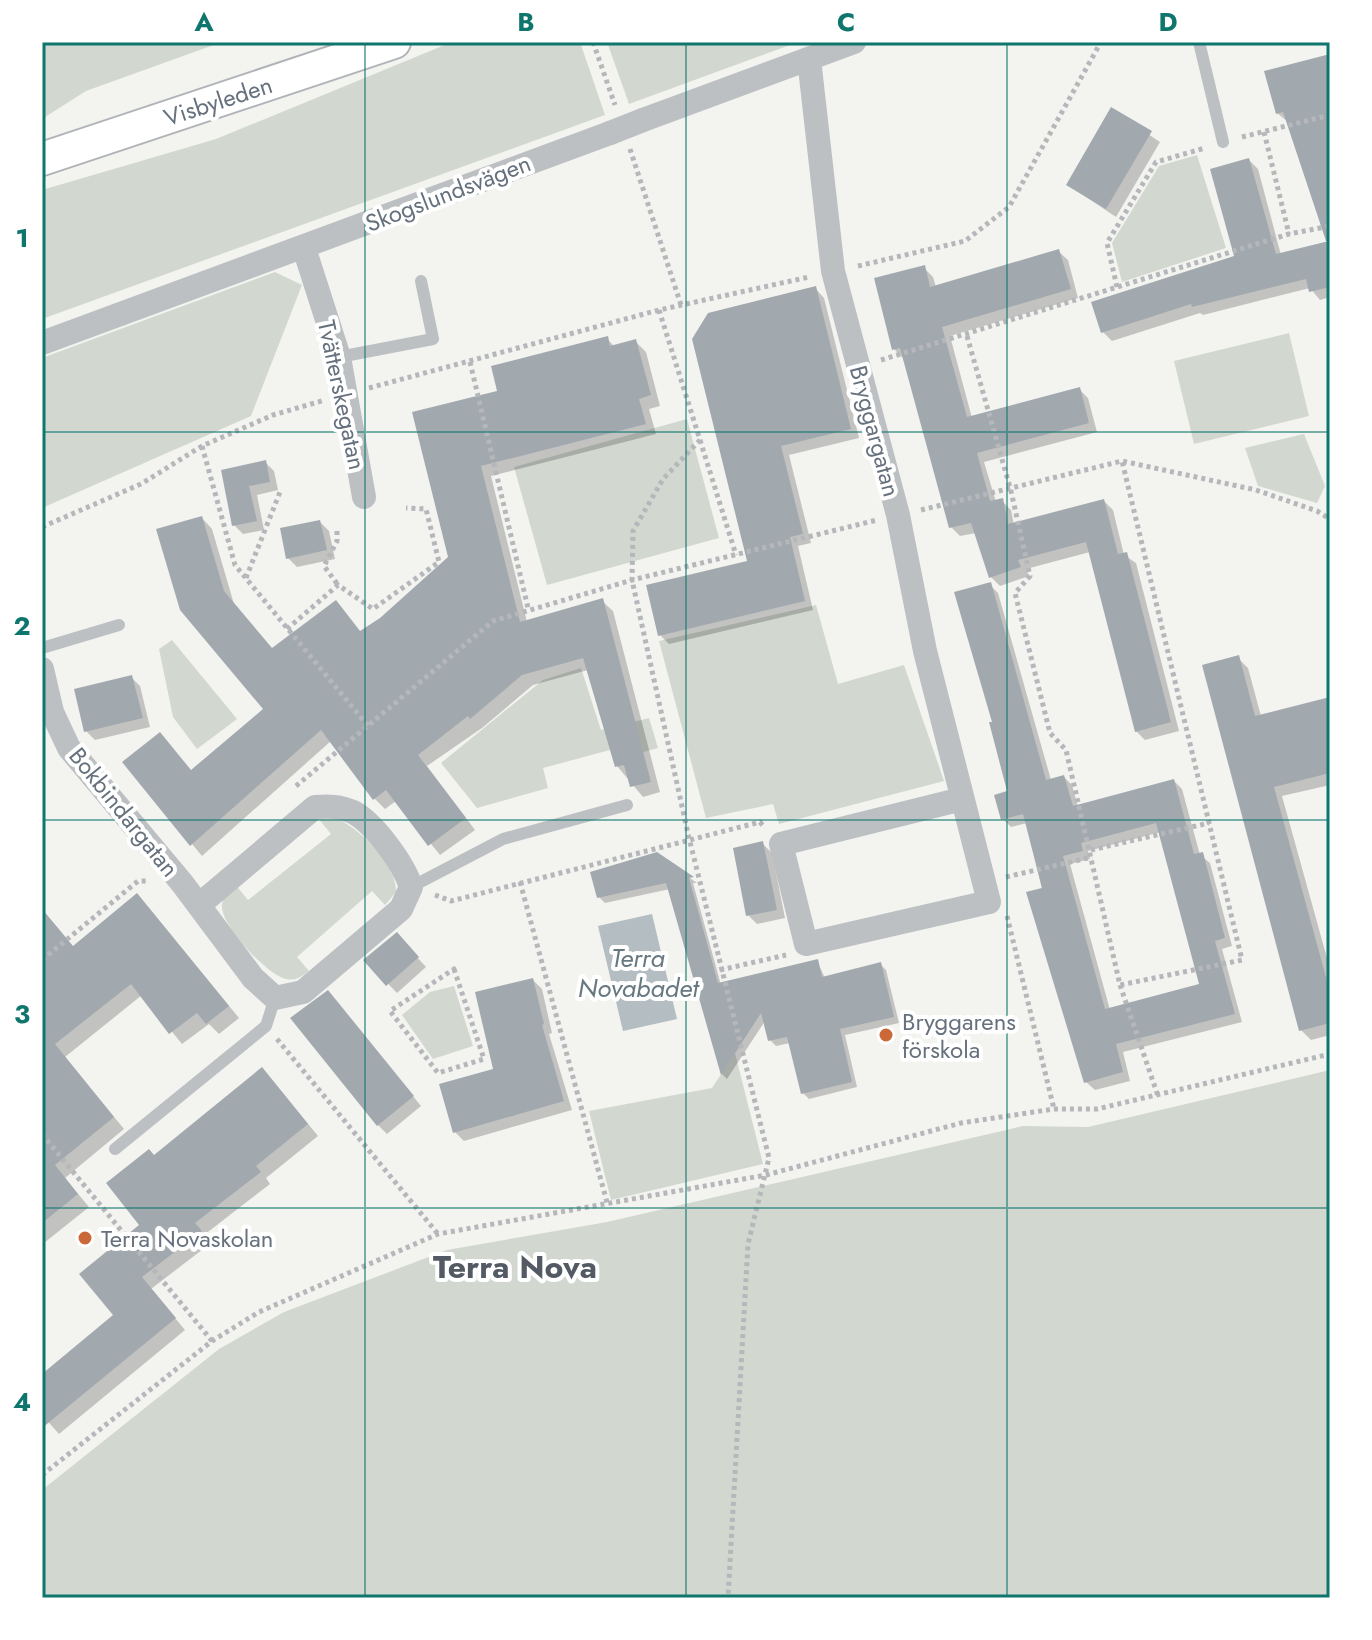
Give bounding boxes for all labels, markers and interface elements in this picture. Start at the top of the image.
text: A [193,3,214,41]
text: B [517,3,535,41]
text: C [837,3,855,41]
text: D [1158,3,1178,41]
street label: Visbyleden [159,67,277,135]
street label: Skogslundsvägen [360,145,536,241]
text: 1 [15,219,29,257]
street label: Tvätterskegatan [309,317,375,473]
street label: Bryggargatan [841,362,909,500]
text: 2 [13,607,31,645]
street label: Bokbindargatan [61,740,187,884]
water label: Terra Novabadet [578,939,700,1007]
text: 3 [14,995,30,1033]
place label: Bryggarens förskola [902,1004,1016,1067]
marker: Bryggarens förskola [877,1026,895,1044]
place label: Terra Novaskolan [101,1221,273,1256]
marker: Terra Novaskolan [76,1229,94,1247]
district label: Terra Nova [433,1244,597,1290]
text: 4 [13,1383,31,1421]

